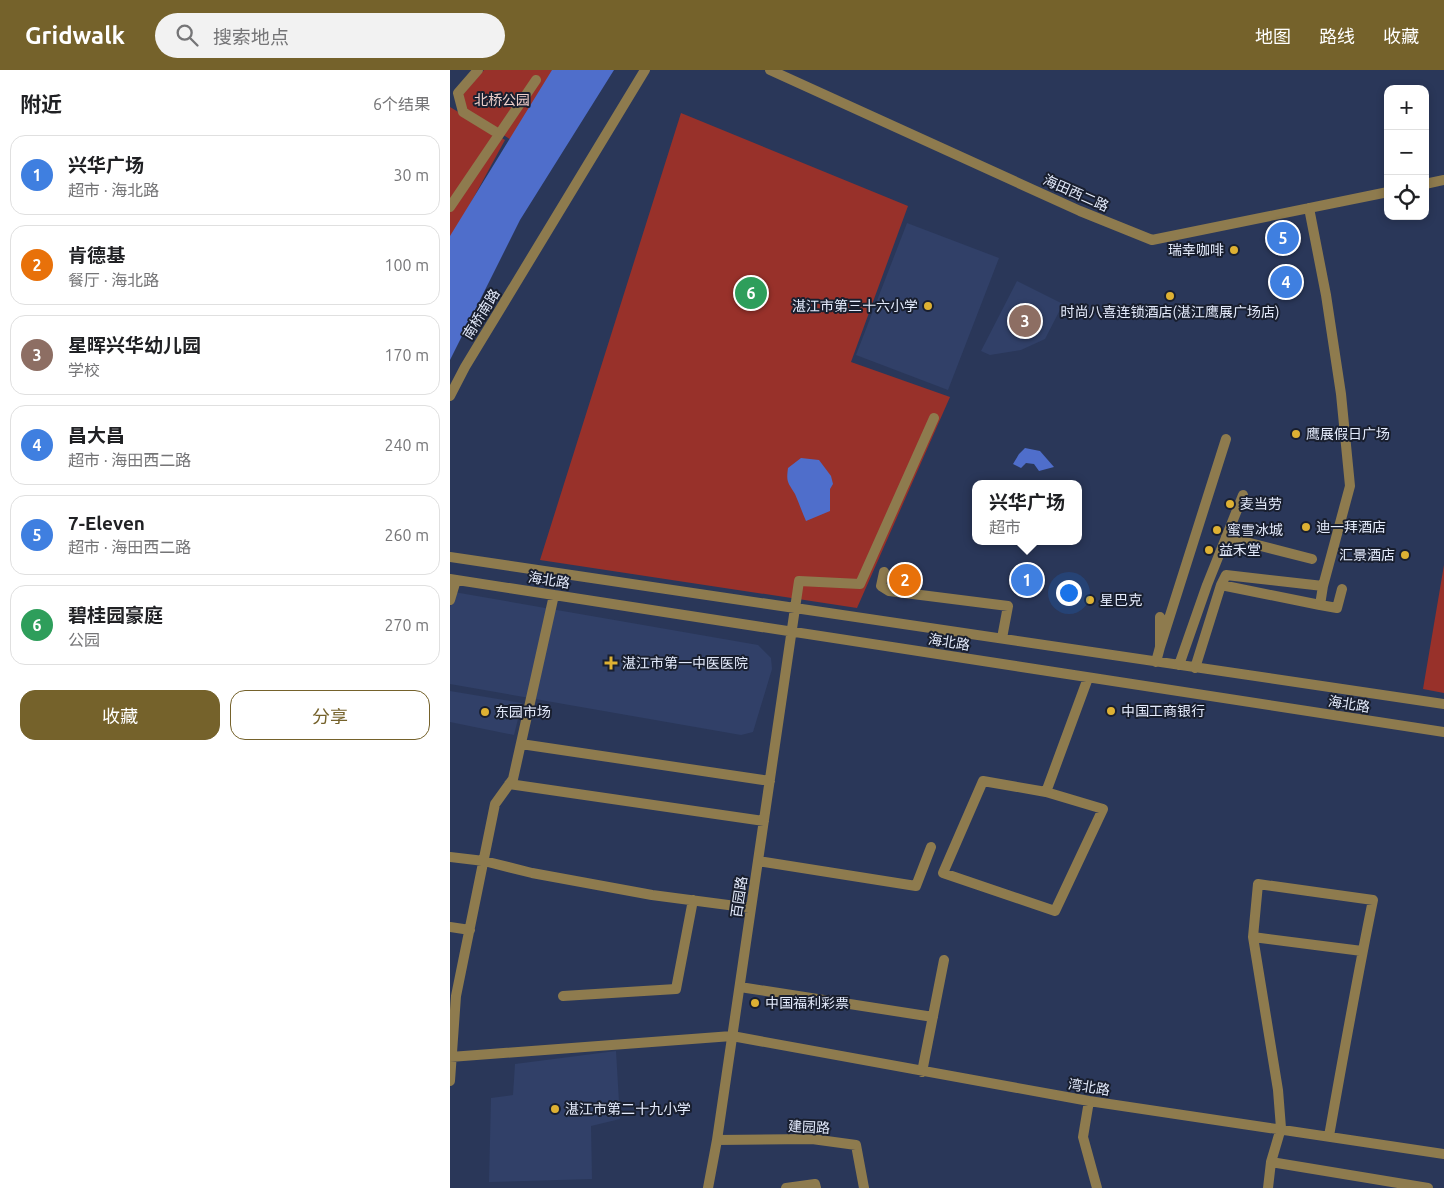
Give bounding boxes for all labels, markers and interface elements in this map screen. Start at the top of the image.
search box [155,13,505,58]
icon: search [173,21,201,49]
text: Gridwalk [25,22,125,49]
text: 搜索地点 [213,26,289,48]
text: 地图 [1255,26,1291,46]
text: 路线 [1319,26,1355,46]
text: 收藏 [1383,26,1419,46]
map controls [1384,85,1429,220]
button: + [1384,85,1429,130]
text: 附近 [20,92,62,116]
park label: 北桥公园 [474,92,530,108]
text: 6个结果 [373,95,430,113]
button: − [1384,130,1429,175]
text: 兴华广场 [68,154,144,176]
text: 1 [32,166,42,184]
text: 30 m [393,166,429,184]
street label: 海田西二路 [1041,171,1111,215]
button: locate [1384,175,1429,220]
text: 超市 · 海北路 [68,181,159,199]
pin: 5 [1267,219,1299,257]
place label: 瑞幸咖啡 [1168,242,1224,258]
text: 肯德基 [68,244,125,266]
marker: 瑞幸咖啡 [1228,244,1240,256]
text: 2 [32,256,42,274]
text: 100 m [384,256,429,274]
pin: 4 [1270,263,1302,301]
text: 餐厅 · 海北路 [68,271,159,289]
pin: 6 [735,274,767,312]
street label: 南桥南路 [459,286,503,342]
marker: 时尚八喜连锁酒店(湛江鹰展广场店) [1164,290,1176,302]
place label: 湛江市第三十六小学 [792,298,918,314]
marker: 湛江市第三十六小学 [922,300,934,312]
pin: 3 [1009,302,1041,340]
place label: 时尚八喜连锁酒店(湛江鹰展广场店) [1061,304,1279,320]
text: 星晖兴华幼儿园 [68,334,201,356]
text: 3 [32,346,42,364]
text: 170 m [384,346,429,364]
text: 学校 [68,361,100,379]
text: 昌大昌 [68,424,125,446]
place label: 鹰展假日广场 [1306,426,1390,442]
marker: 鹰展假日广场 [1290,428,1302,440]
text: 4 [32,436,42,454]
text: 240 m [384,436,429,454]
text: 超市 · 海田西二路 [68,451,191,469]
popup [972,480,1082,545]
text: 兴华广场 [989,491,1065,513]
place label: 麦当劳 [1240,496,1282,512]
marker: 麦当劳 [1224,498,1236,510]
text: 7-Eleven [68,512,145,534]
text: 超市 [989,518,1021,536]
place label: 迪一拜酒店 [1316,519,1386,535]
marker: 迪一拜酒店 [1300,521,1312,533]
place label: 蜜雪冰城 [1227,522,1283,538]
marker: 蜜雪冰城 [1211,524,1223,536]
text: 5 [32,526,42,544]
text: 260 m [384,526,429,544]
text: 超市 · 海田西二路 [68,538,191,556]
place label: 益禾堂 [1219,542,1261,558]
marker: 益禾堂 [1203,544,1215,556]
place label: 汇景酒店 [1339,547,1395,563]
marker: 汇景酒店 [1399,549,1411,561]
pin: 2 [889,561,921,599]
pin: 1 [1011,561,1043,599]
street label: 海北路 [527,569,571,591]
your location [1056,580,1082,606]
place label: 星巴克 [1100,592,1142,608]
marker: 星巴克 [1084,594,1096,606]
text: 碧桂园豪庭 [68,604,163,626]
text: 6 [32,616,42,634]
text: 270 m [384,616,429,634]
text: 公园 [68,631,100,649]
street label: 海北路 [927,631,971,653]
place label: 湛江市第一中医医院 [622,655,748,671]
marker: 湛江市第一中医医院 [604,656,618,670]
button: 收藏 [20,690,220,740]
button: 分享 [230,690,430,740]
street label: 海北路 [1327,693,1371,715]
place label: 中国工商银行 [1121,703,1205,719]
place label: 东园市场 [495,704,551,720]
marker: 中国工商银行 [1105,705,1117,717]
marker: 东园市场 [479,706,491,718]
street label: 百园路 [728,875,750,919]
place label: 中国福利彩票 [765,995,849,1011]
marker: 中国福利彩票 [749,997,761,1009]
street label: 湾北路 [1067,1076,1111,1098]
place label: 湛江市第二十九小学 [565,1101,691,1117]
marker: 湛江市第二十九小学 [549,1103,561,1115]
street label: 建园路 [788,1118,830,1136]

